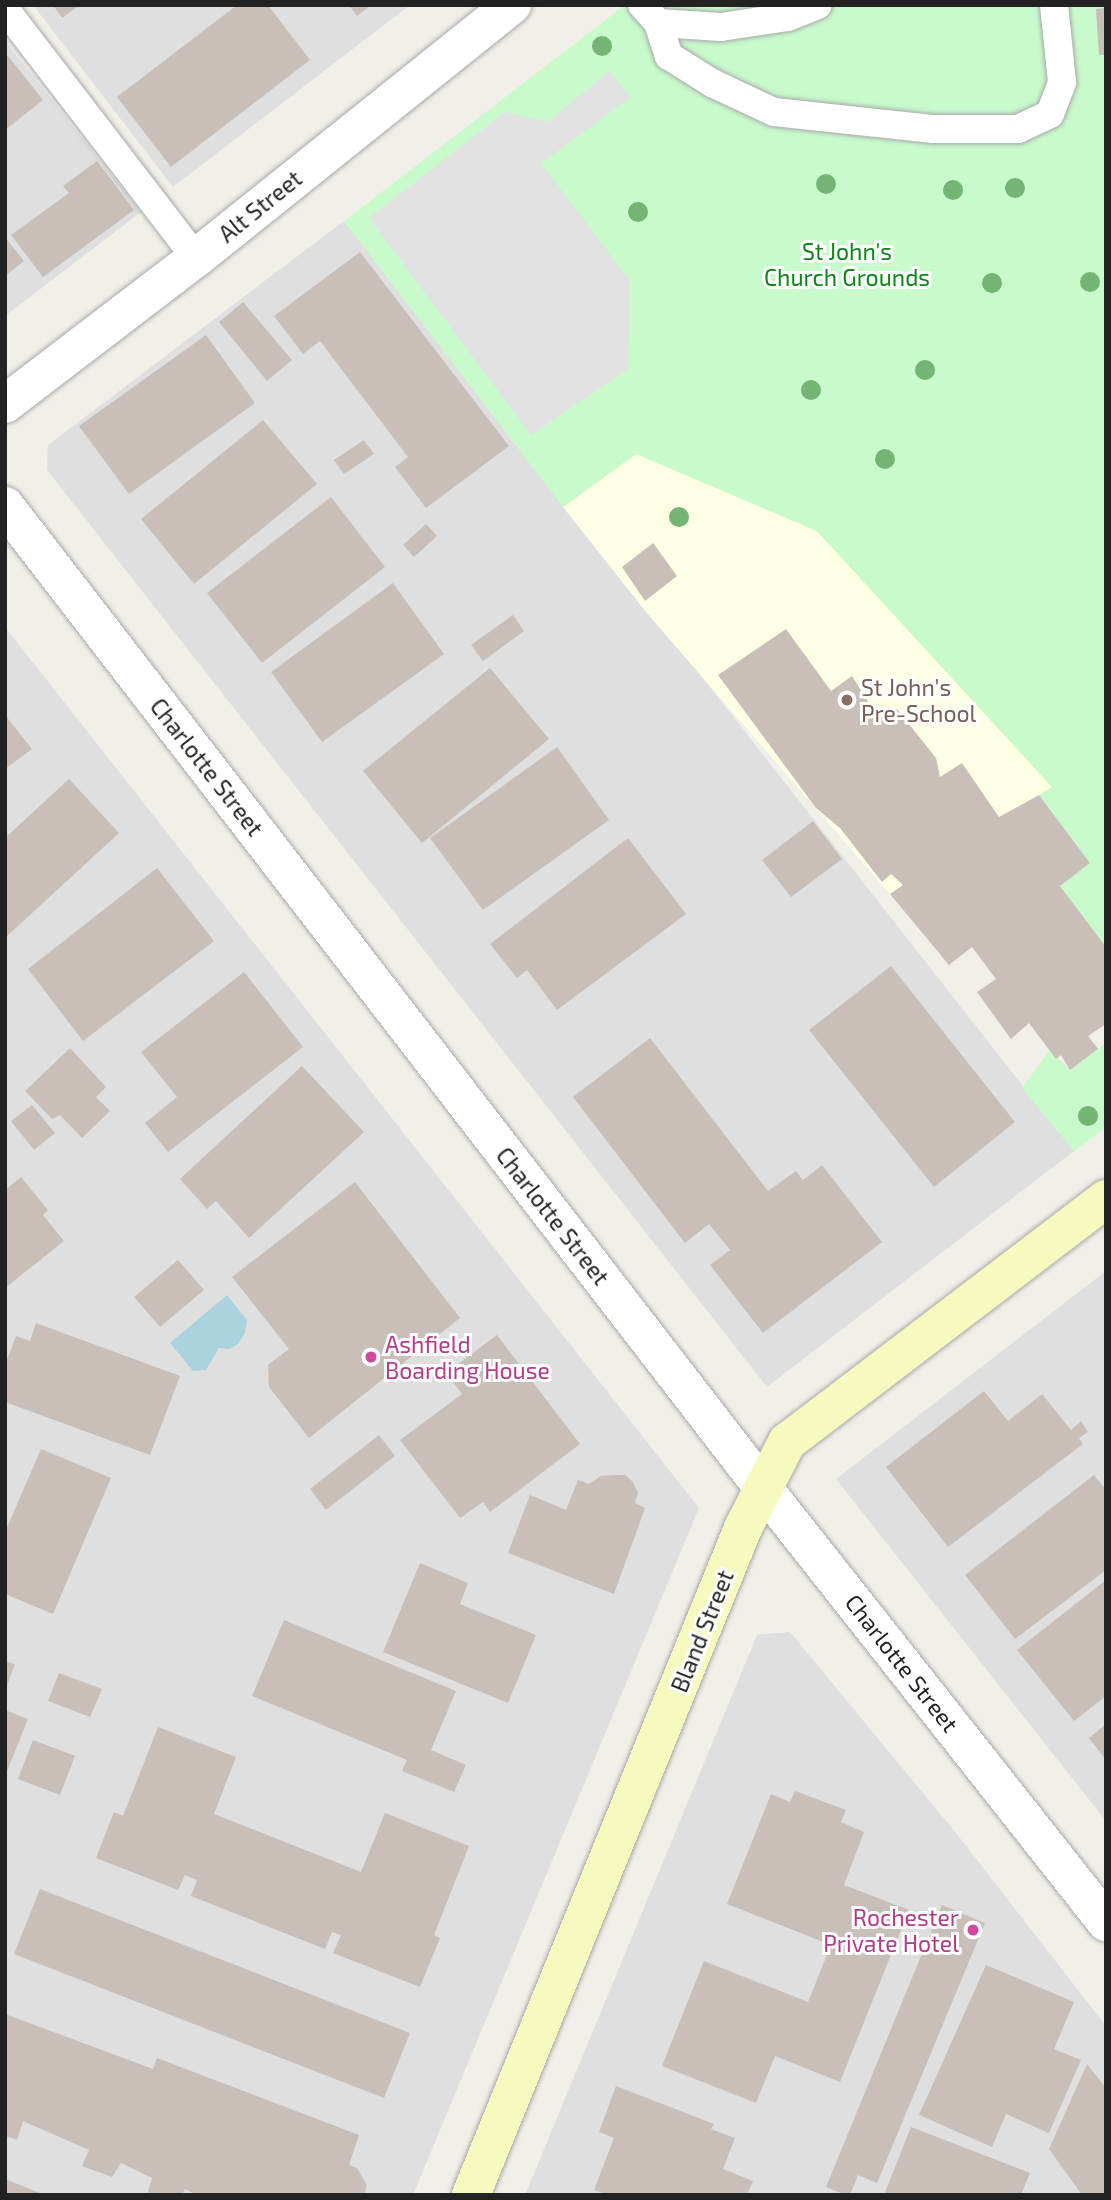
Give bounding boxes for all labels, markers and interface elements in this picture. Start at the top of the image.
street label: Alt Street [213,164,307,248]
park label: St John's Church Grounds [764,237,930,291]
place label: St John's Pre-School [861,673,976,727]
marker: St John's Pre-School [839,692,855,708]
street label: Charlotte Street [145,693,269,841]
street label: Charlotte Street [491,1142,615,1290]
place label: Ashfield Boarding House [385,1330,550,1384]
marker: Ashfield Boarding House [363,1349,379,1365]
street label: Bland Street [665,1566,739,1696]
street label: Charlotte Street [840,1589,964,1737]
place label: Rochester Private Hotel [823,1903,959,1957]
marker: Rochester Private Hotel [965,1922,981,1938]

